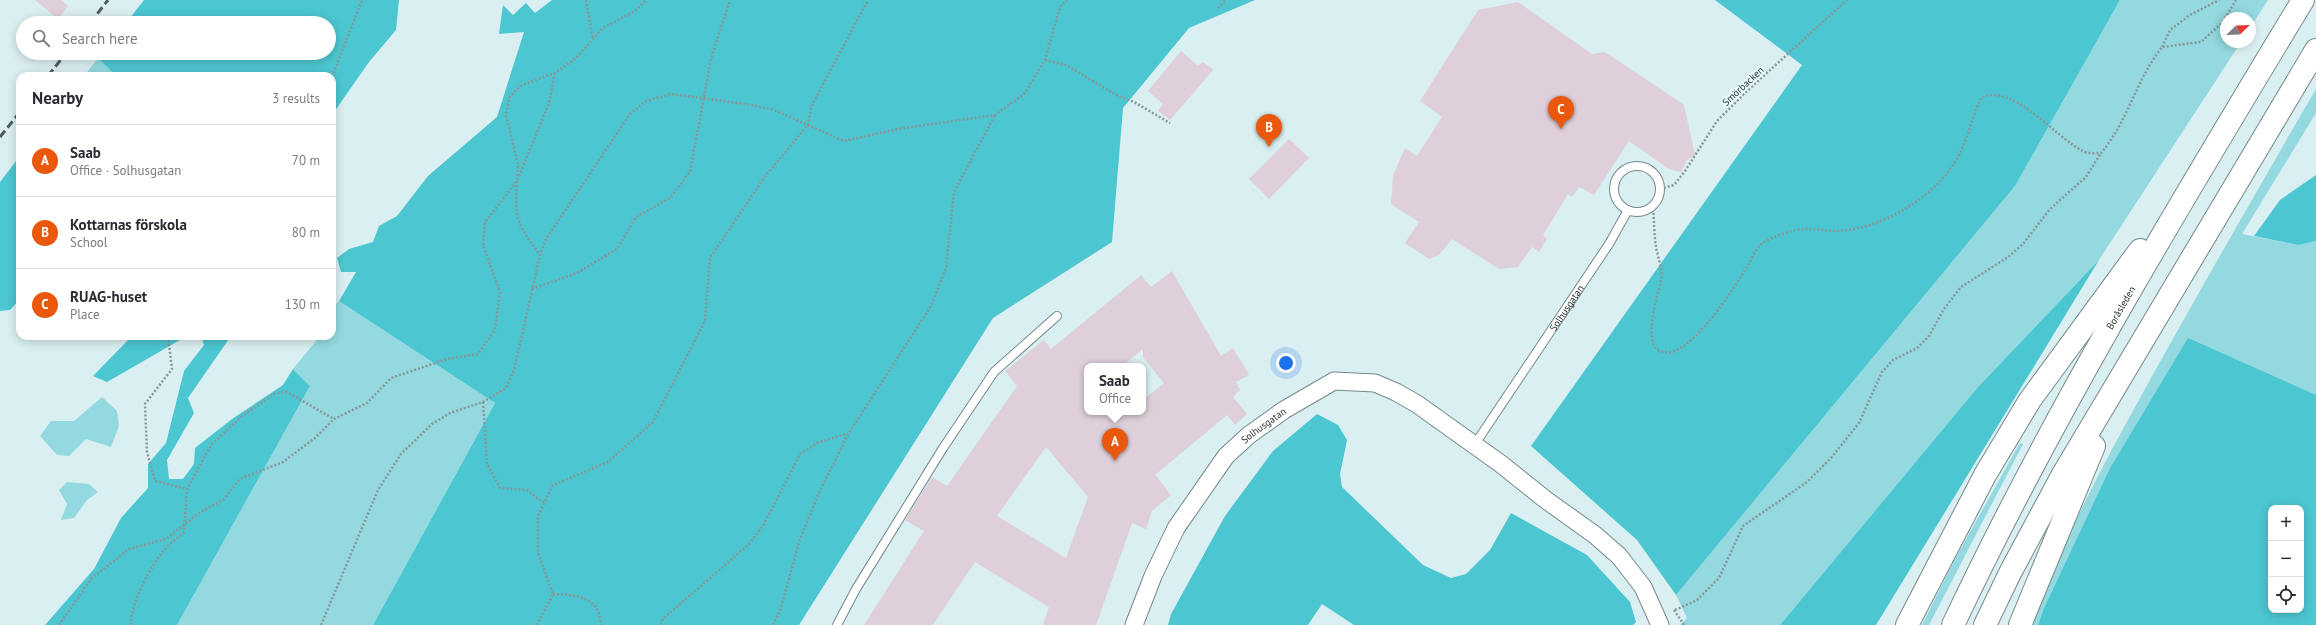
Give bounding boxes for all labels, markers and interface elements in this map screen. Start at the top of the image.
north arrow [2220,12,2256,48]
search box [16,16,336,60]
icon: search [30,27,52,49]
text: Search here [62,29,138,48]
street label: Smörbacken [1719,63,1767,109]
text: Nearby [32,87,83,109]
text: 3 results [272,90,320,107]
pin: C [1548,96,1574,129]
pin: B [1256,114,1282,147]
text: Saab [70,143,101,162]
text: A [41,152,49,169]
text: 70 m [292,152,320,169]
text: Office · Solhusgatan [70,162,181,179]
text: Kottarnas förskola [70,215,187,234]
text: B [41,224,49,241]
text: 80 m [292,224,320,241]
text: School [70,234,108,251]
street label: Solhusgatan [1546,282,1586,333]
street label: Boråsleden [2103,284,2138,331]
text: RUAG-huset [70,287,147,306]
text: C [41,296,49,313]
text: 130 m [285,296,320,313]
text: Place [70,306,100,323]
your location [1276,353,1296,373]
popup [1084,363,1146,415]
text: Saab [1099,371,1130,390]
text: Office [1099,390,1131,407]
street label: Solhusgatan [1238,404,1288,446]
pin: A [1102,428,1128,461]
map controls [2268,505,2304,613]
button: + [2268,505,2304,541]
button: − [2268,541,2304,577]
button: locate [2268,577,2304,613]

